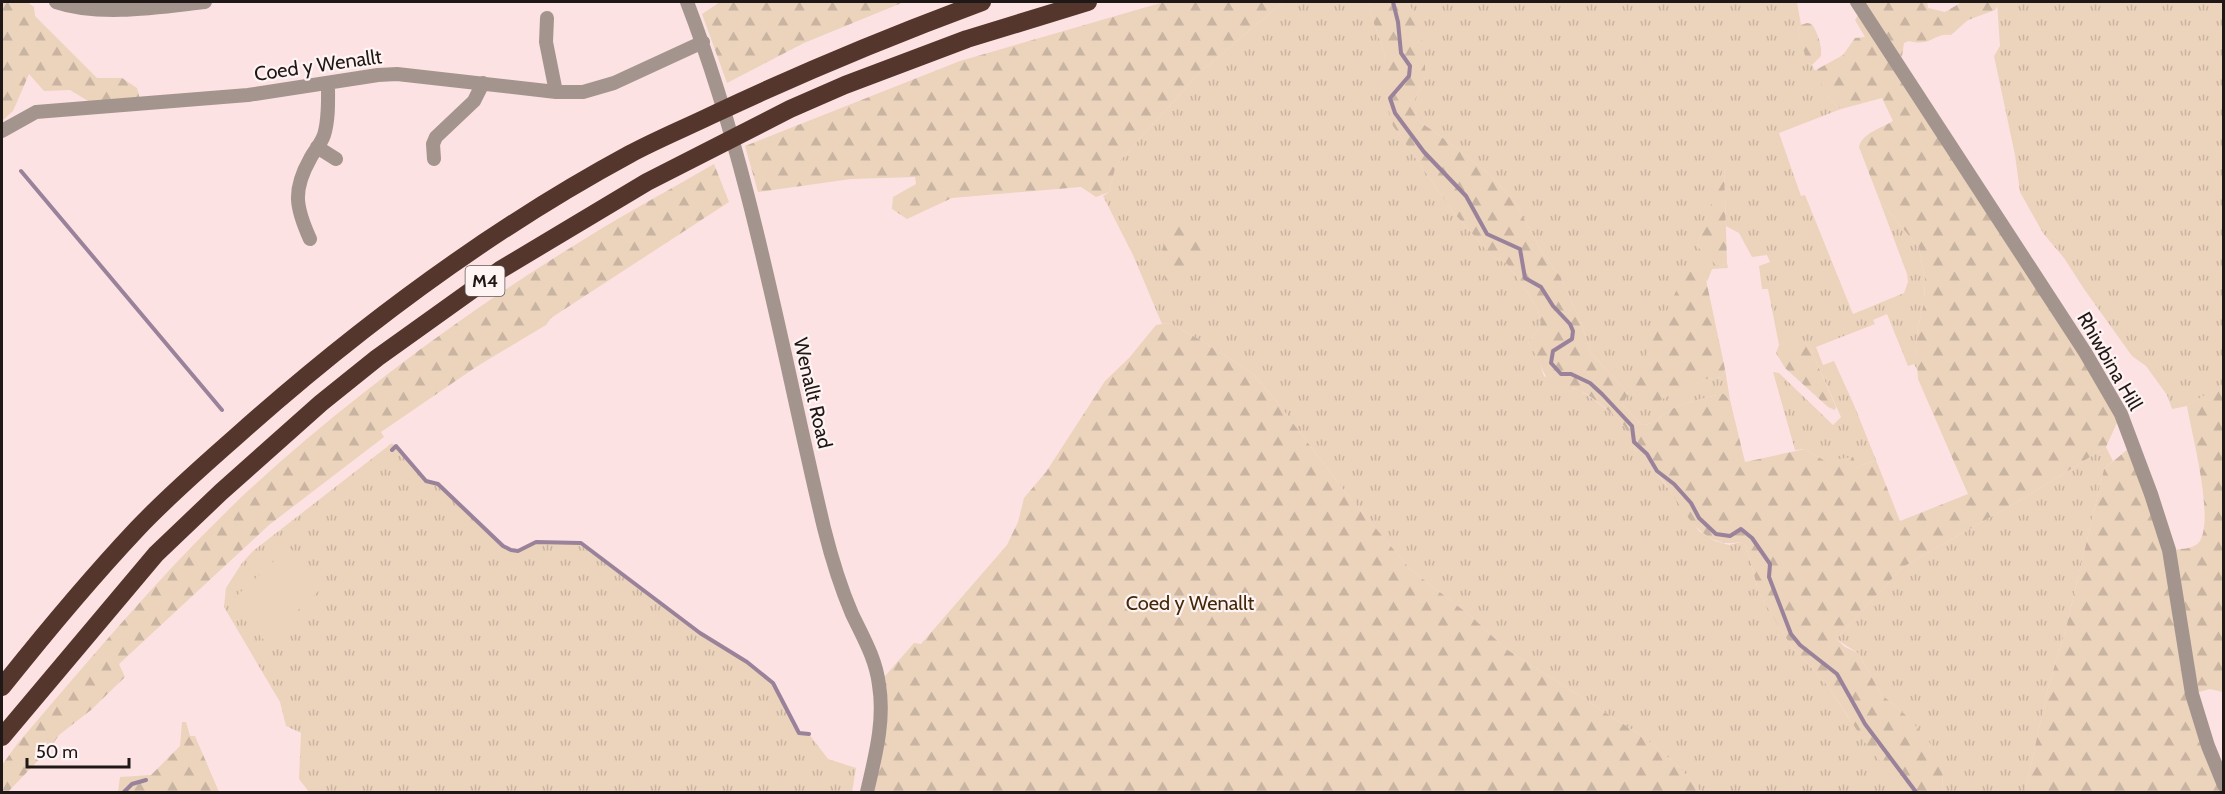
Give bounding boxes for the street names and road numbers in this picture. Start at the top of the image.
street label: Coed y Wenallt [253,44,384,86]
road number: M4 [466,266,504,296]
street label: Rhiwbina Hill [2072,307,2148,415]
street label: Wenallt Road [789,335,837,451]

